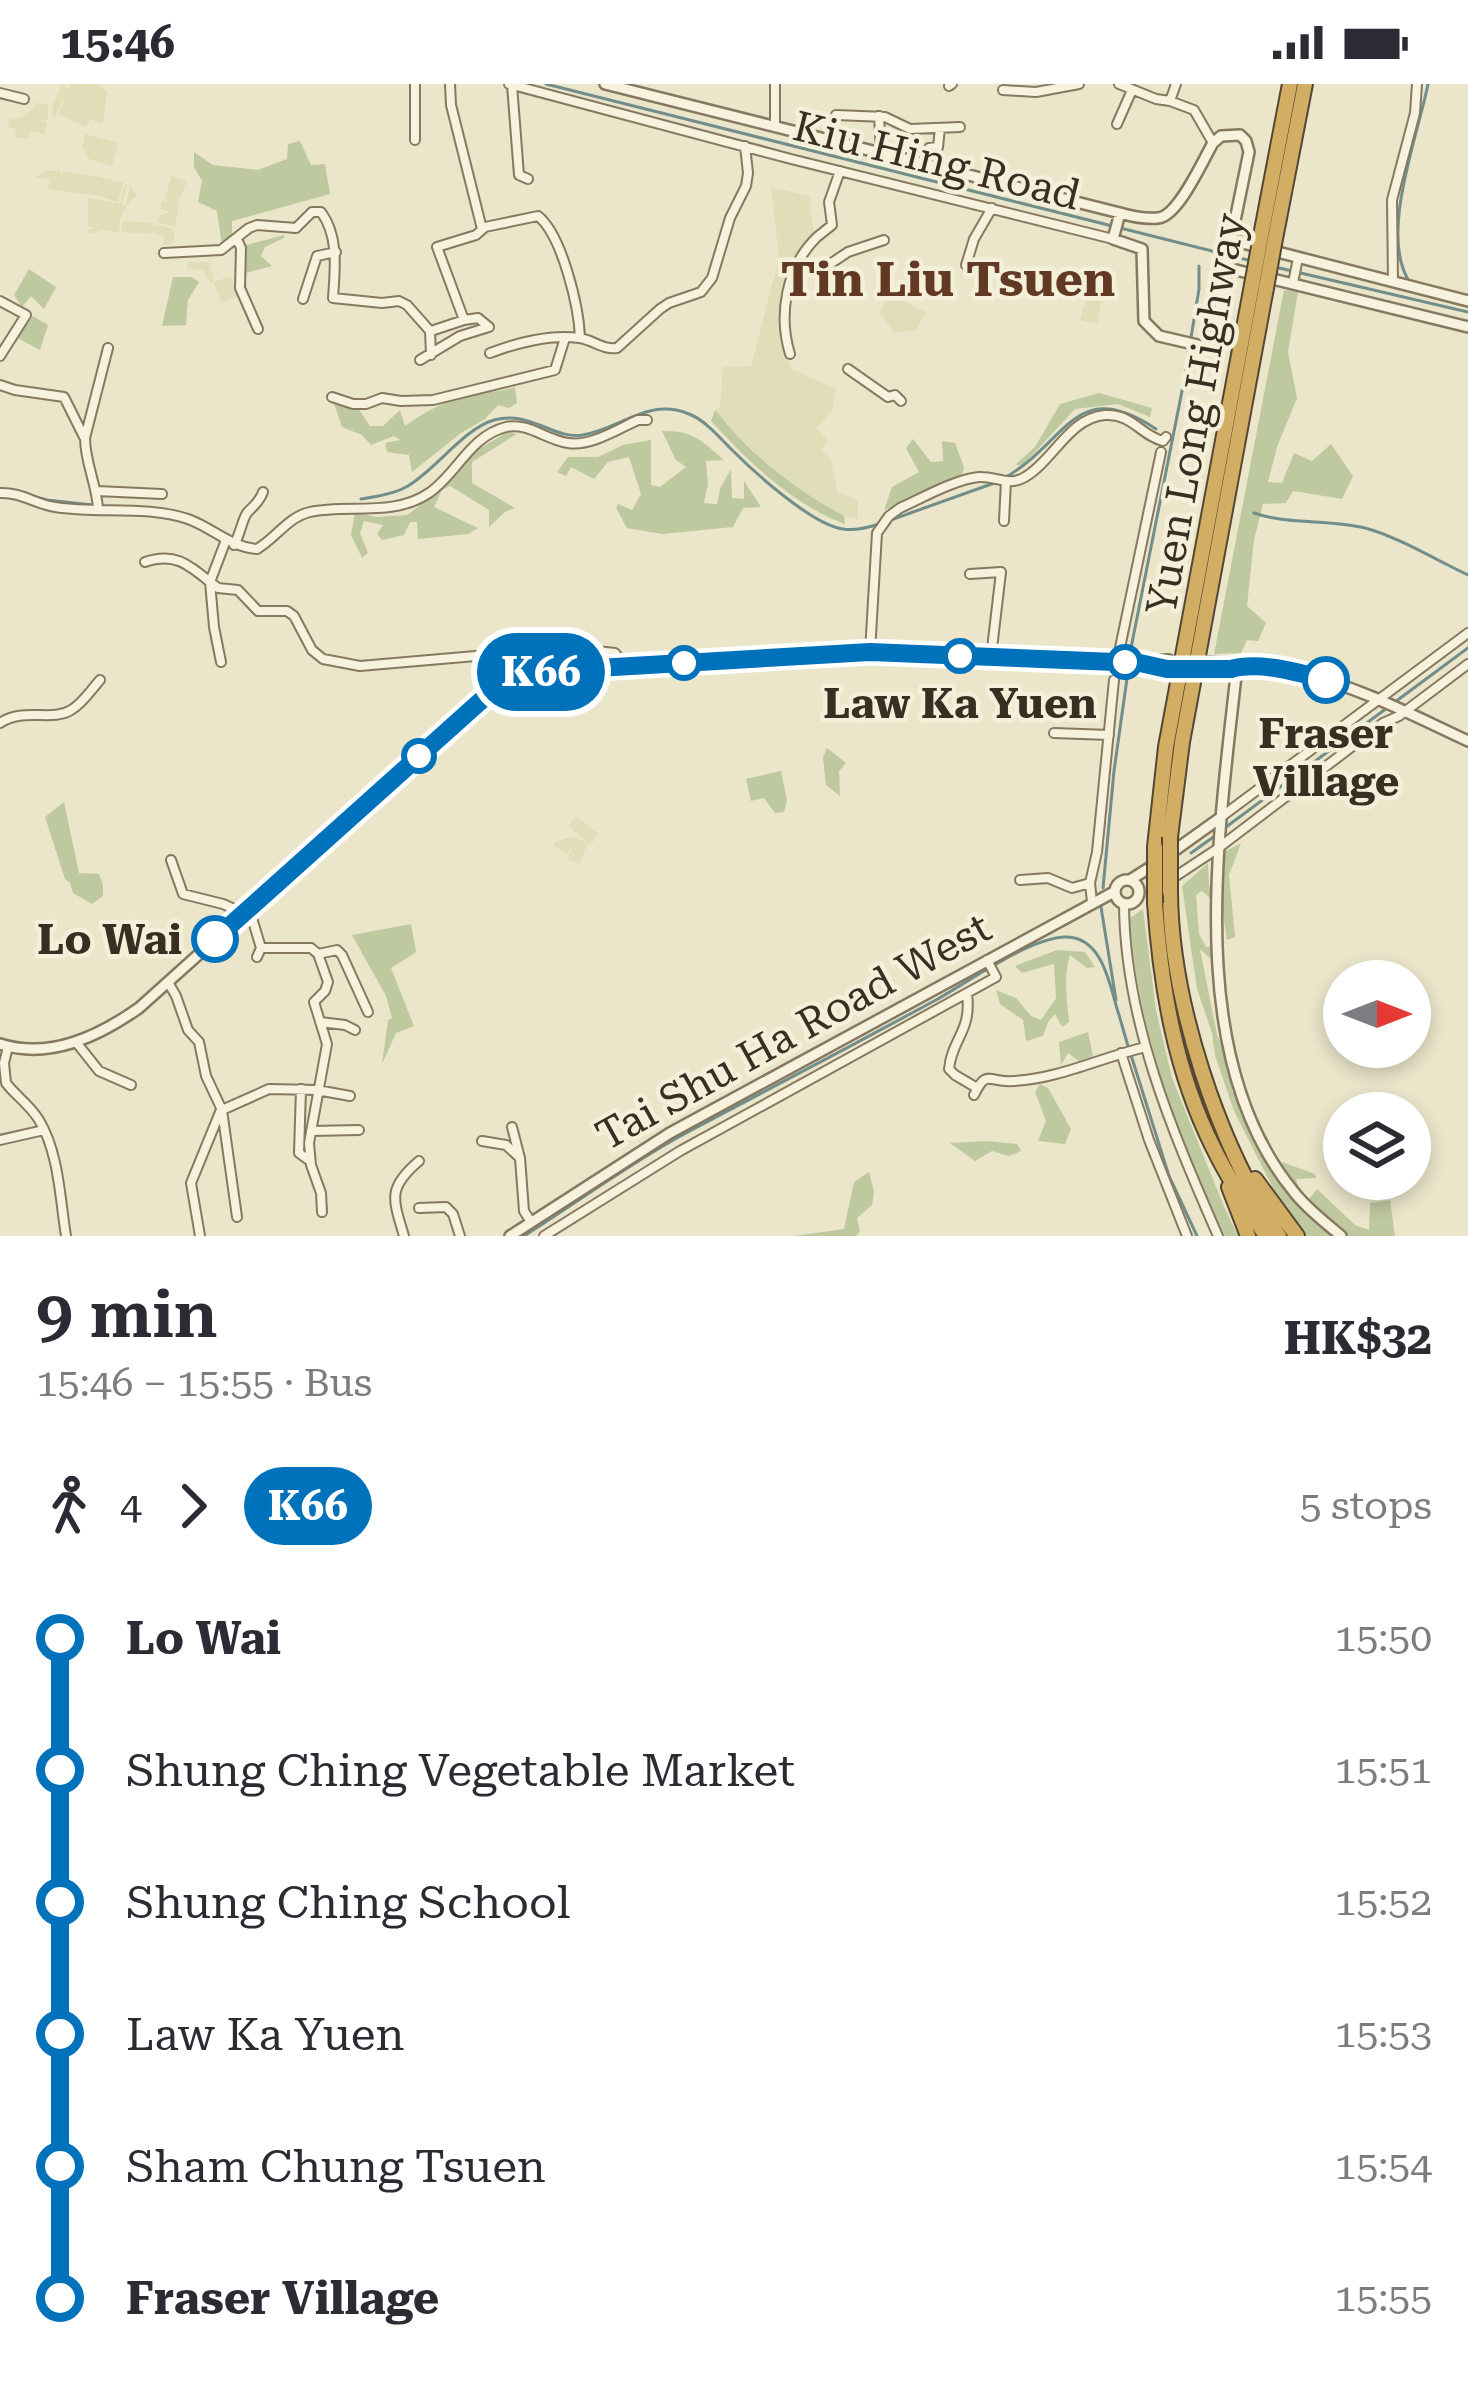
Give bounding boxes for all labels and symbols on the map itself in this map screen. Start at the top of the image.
street label: Kiu Hing Road [788,101,1085,220]
street label: Yuen Long Highway [1136,209,1255,619]
district label: Tin Liu Tsuen [781,252,1115,308]
line badge: K66 [472,633,610,711]
marker: Law Ka Yuen [944,640,976,672]
unlabelled marker [1109,646,1141,678]
unlabelled marker [668,647,700,679]
marker: Fraser Village [1304,658,1348,702]
place label: Law Ka Yuen [823,679,1097,728]
place label: Fraser Village [1253,709,1399,806]
unlabelled marker [403,740,435,772]
street label: Tai Shu Ha Road West [588,903,999,1160]
place label: Lo Wai [37,915,182,964]
marker: Lo Wai [193,917,237,961]
north arrow [1323,960,1431,1068]

